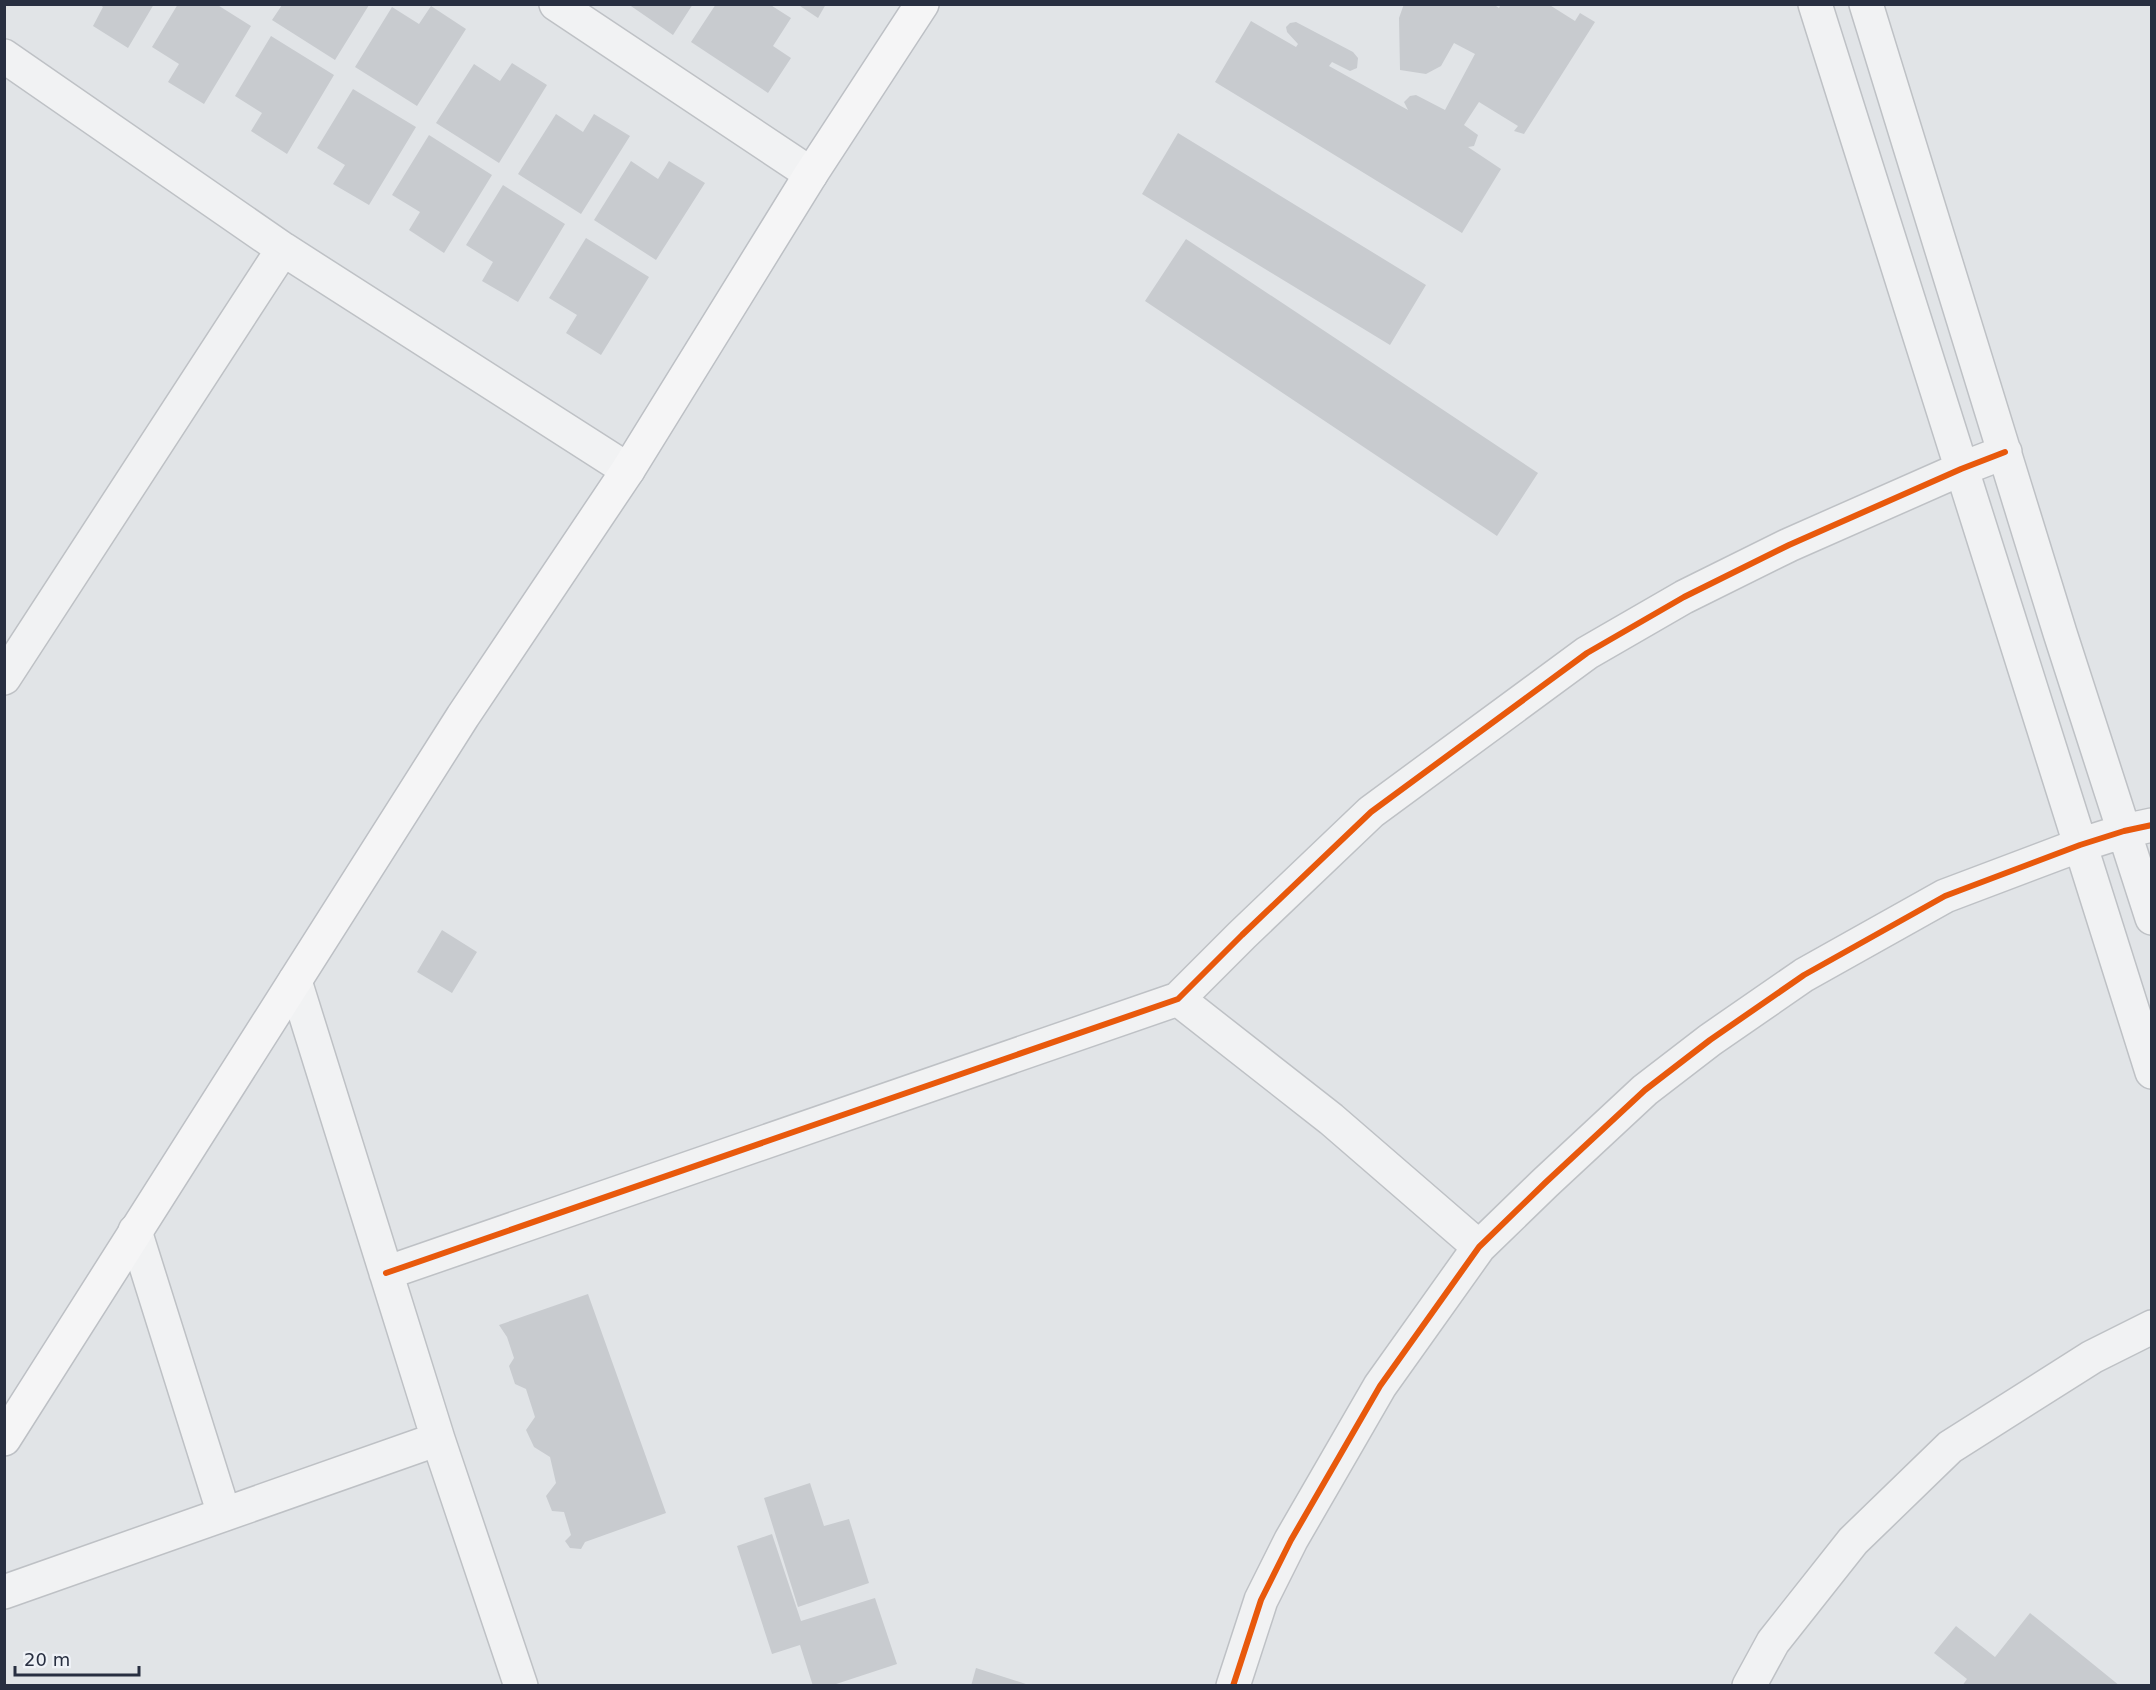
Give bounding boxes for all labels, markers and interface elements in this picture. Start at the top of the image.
scale bar [15,1639,140,1677]
text: 20 m [24,1649,70,1670]

